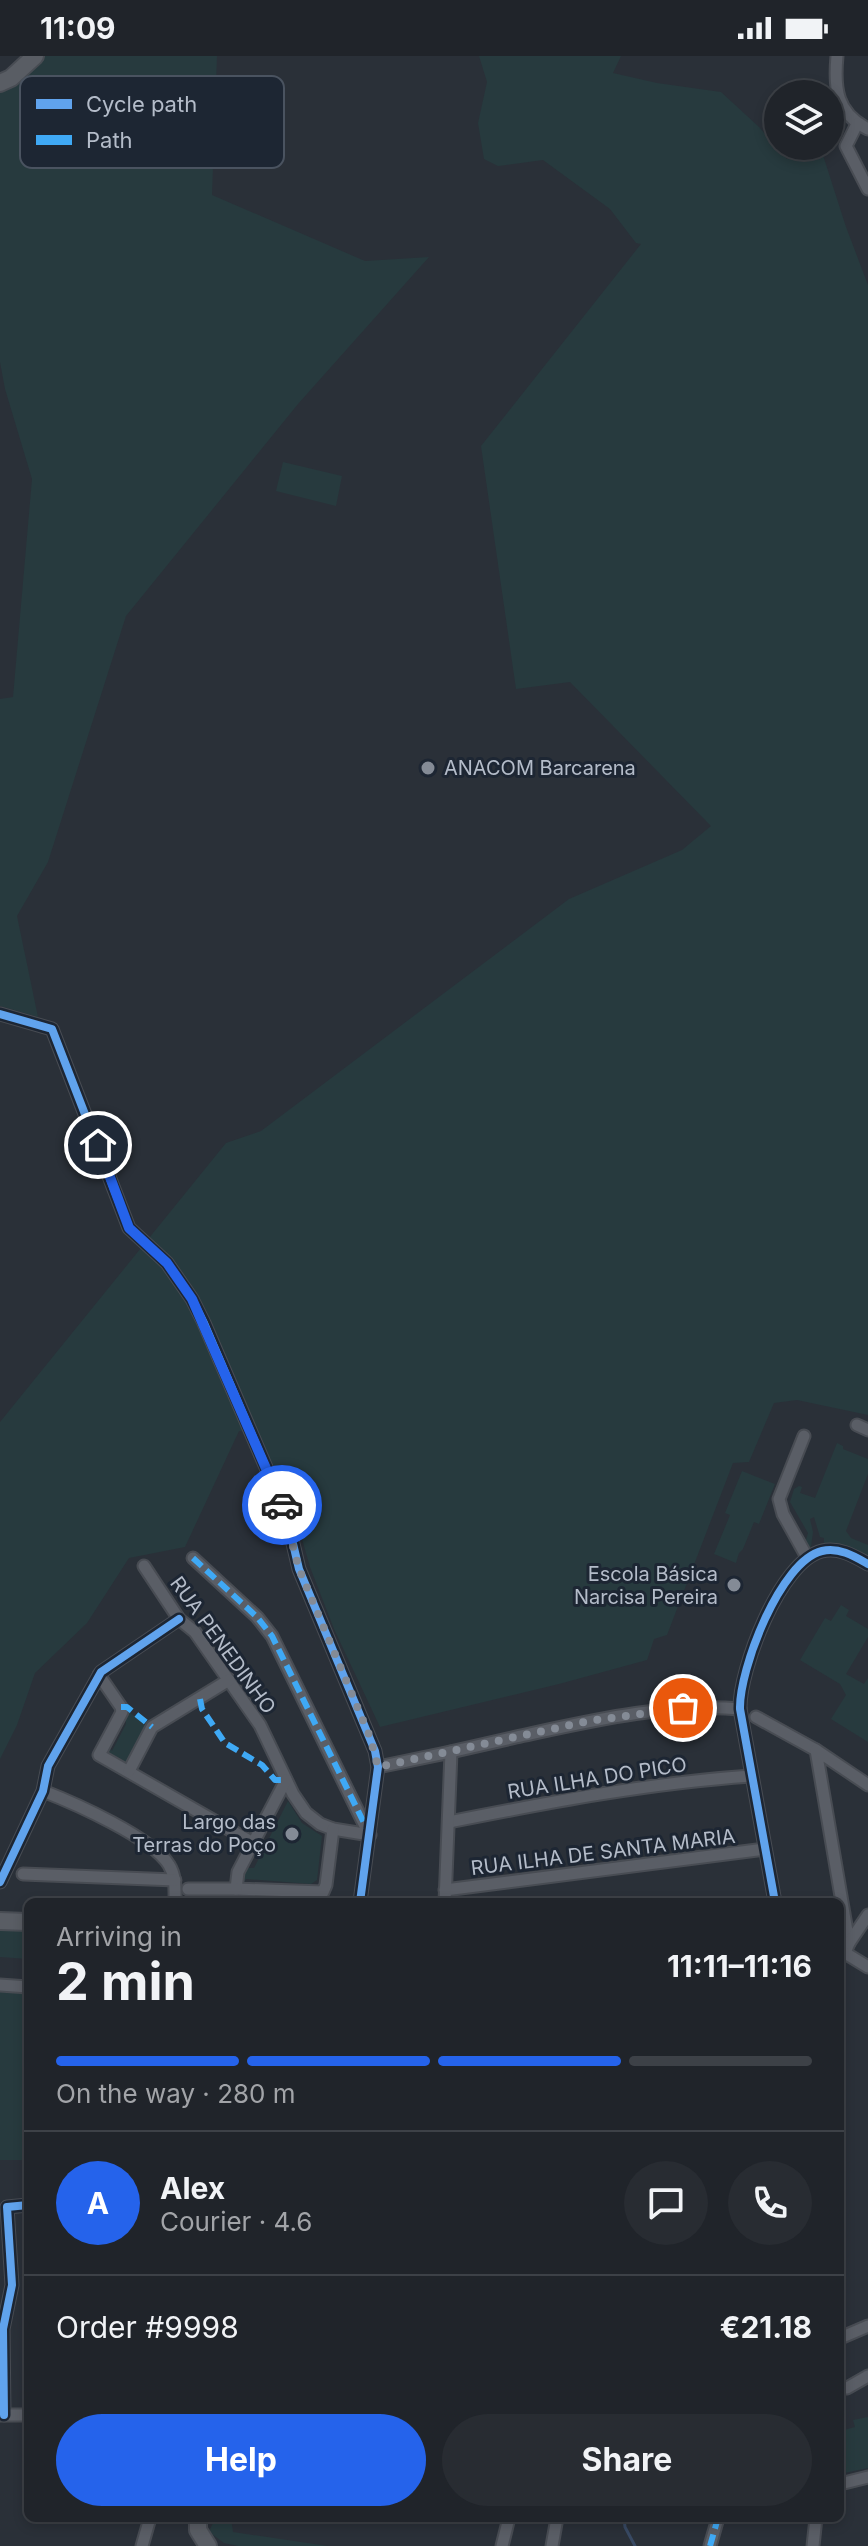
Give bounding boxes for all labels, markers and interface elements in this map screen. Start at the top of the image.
text: 11:09 [40,10,116,46]
legend [20,76,284,168]
map controls [764,80,844,160]
button: layers [764,80,844,160]
text: Cycle path [86,91,197,117]
text: Path [86,127,133,153]
place label: ANACOM Barcarena [444,756,636,780]
marker: ANACOM Barcarena [419,759,437,777]
pin [64,1111,132,1179]
icon: home [76,1123,120,1167]
courier [242,1465,322,1545]
icon: car [260,1483,304,1527]
place label: Escola Básica Narcisa Pereira [574,1562,718,1609]
street label: RUA PENEDINHO [165,1572,281,1718]
marker: Escola Básica Narcisa Pereira [725,1576,743,1594]
pin [649,1674,717,1742]
icon: bag [661,1686,705,1730]
street label: RUA ILHA DO PICO [506,1752,688,1804]
place label: Largo das Terras do Poço [132,1810,276,1857]
street label: RUA ILHA DE SANTA MARIA [469,1824,737,1880]
marker: Largo das Terras do Poço [283,1825,301,1843]
text: Arriving in [56,1921,182,1952]
text: 11:11–11:16 [667,1948,812,1984]
text: 2 min [56,1950,195,2013]
text: On the way · 280 m [56,2078,296,2109]
button: chat [624,2161,708,2245]
button: phone [728,2161,812,2245]
text: Alex [160,2170,225,2206]
text: A [87,2185,109,2221]
text: Courier · 4.6 [160,2206,312,2237]
text: Order #9998 [56,2309,239,2345]
text: €21.18 [720,2309,812,2345]
button: Help [56,2414,426,2506]
button: Share [442,2414,812,2506]

